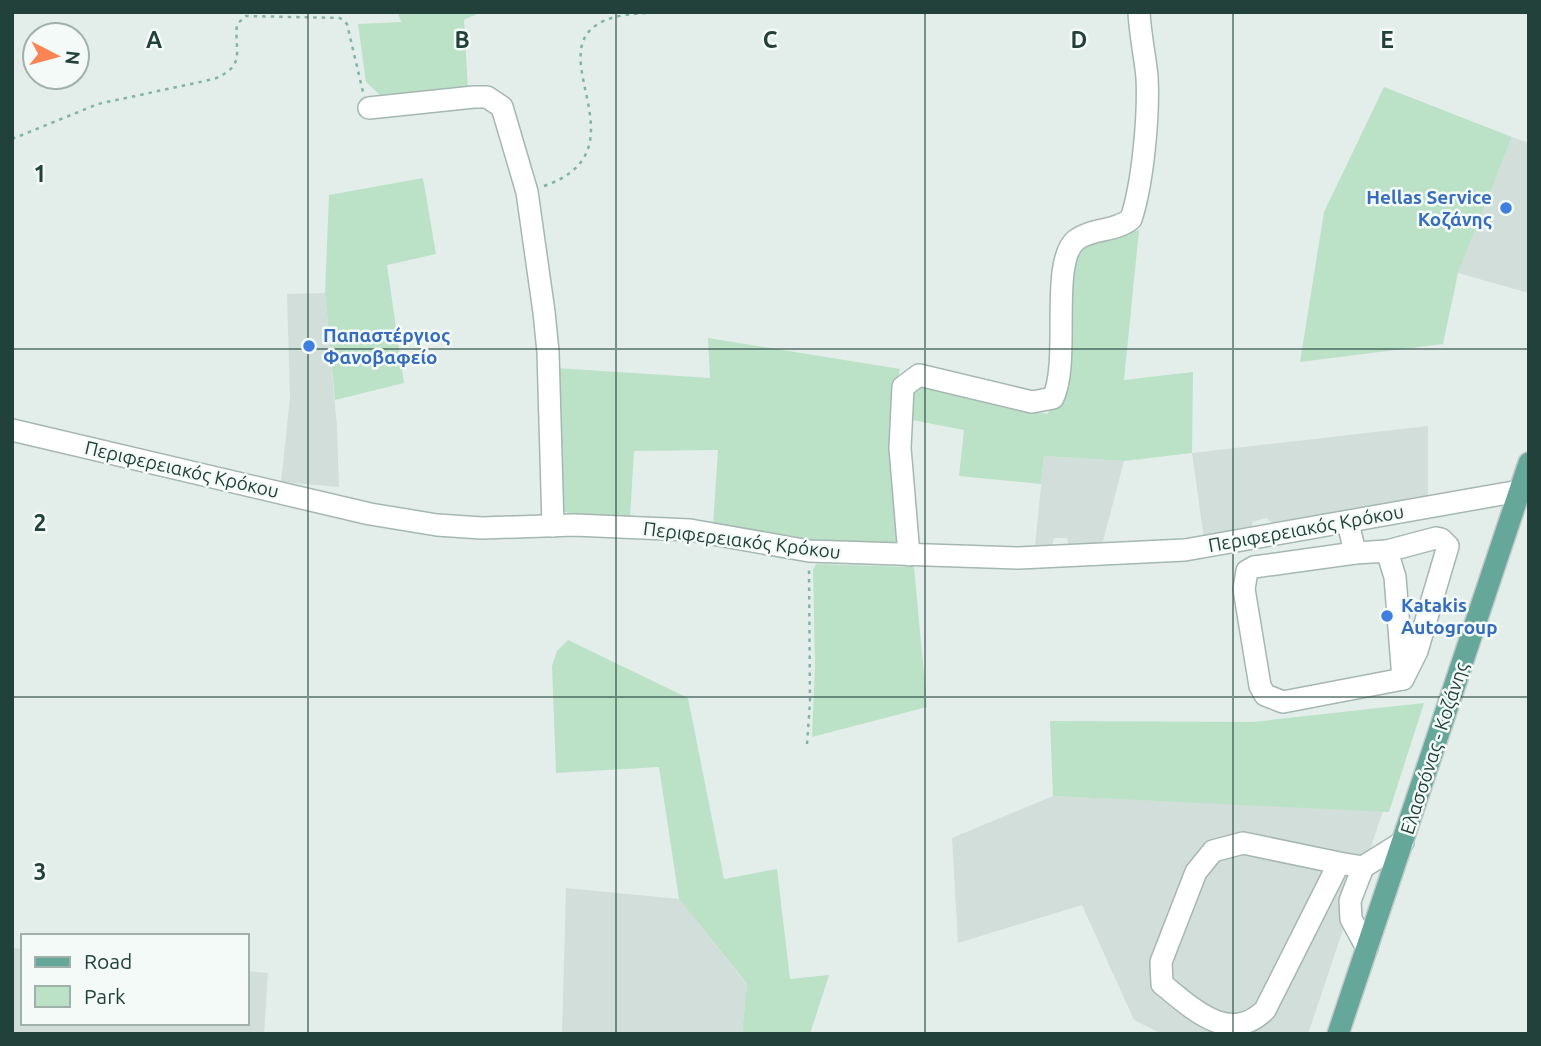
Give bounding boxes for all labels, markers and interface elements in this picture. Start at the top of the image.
north arrow [21,21,91,91]
text: A [146,27,162,52]
text: B [454,27,470,52]
text: C [763,27,778,52]
text: D [1071,27,1087,52]
text: E [1380,27,1394,52]
text: N [61,50,85,66]
text: 1 [34,161,46,186]
place label: Hellas Service Κοζάνης [1366,186,1492,230]
marker: Hellas Service Κοζάνης [1498,200,1514,216]
place label: Παπαστέργιος Φανοβαφείο [323,324,450,368]
marker: Παπαστέργιος Φανοβαφείο [301,338,317,354]
street label: Περιφερειακός Κρόκου [83,436,281,502]
street label: Περιφερειακός Κρόκου [1206,500,1406,556]
text: 2 [34,510,46,535]
street label: Περιφερειακός Κρόκου [642,517,842,563]
place label: Katakis Autogroup [1401,594,1498,638]
marker: Katakis Autogroup [1379,608,1395,624]
street label: Ελασσόνας - Κοζάνης [1396,659,1472,837]
text: 3 [34,859,46,884]
legend [21,934,248,1025]
text: Road [84,949,132,973]
text: Park [84,984,126,1008]

